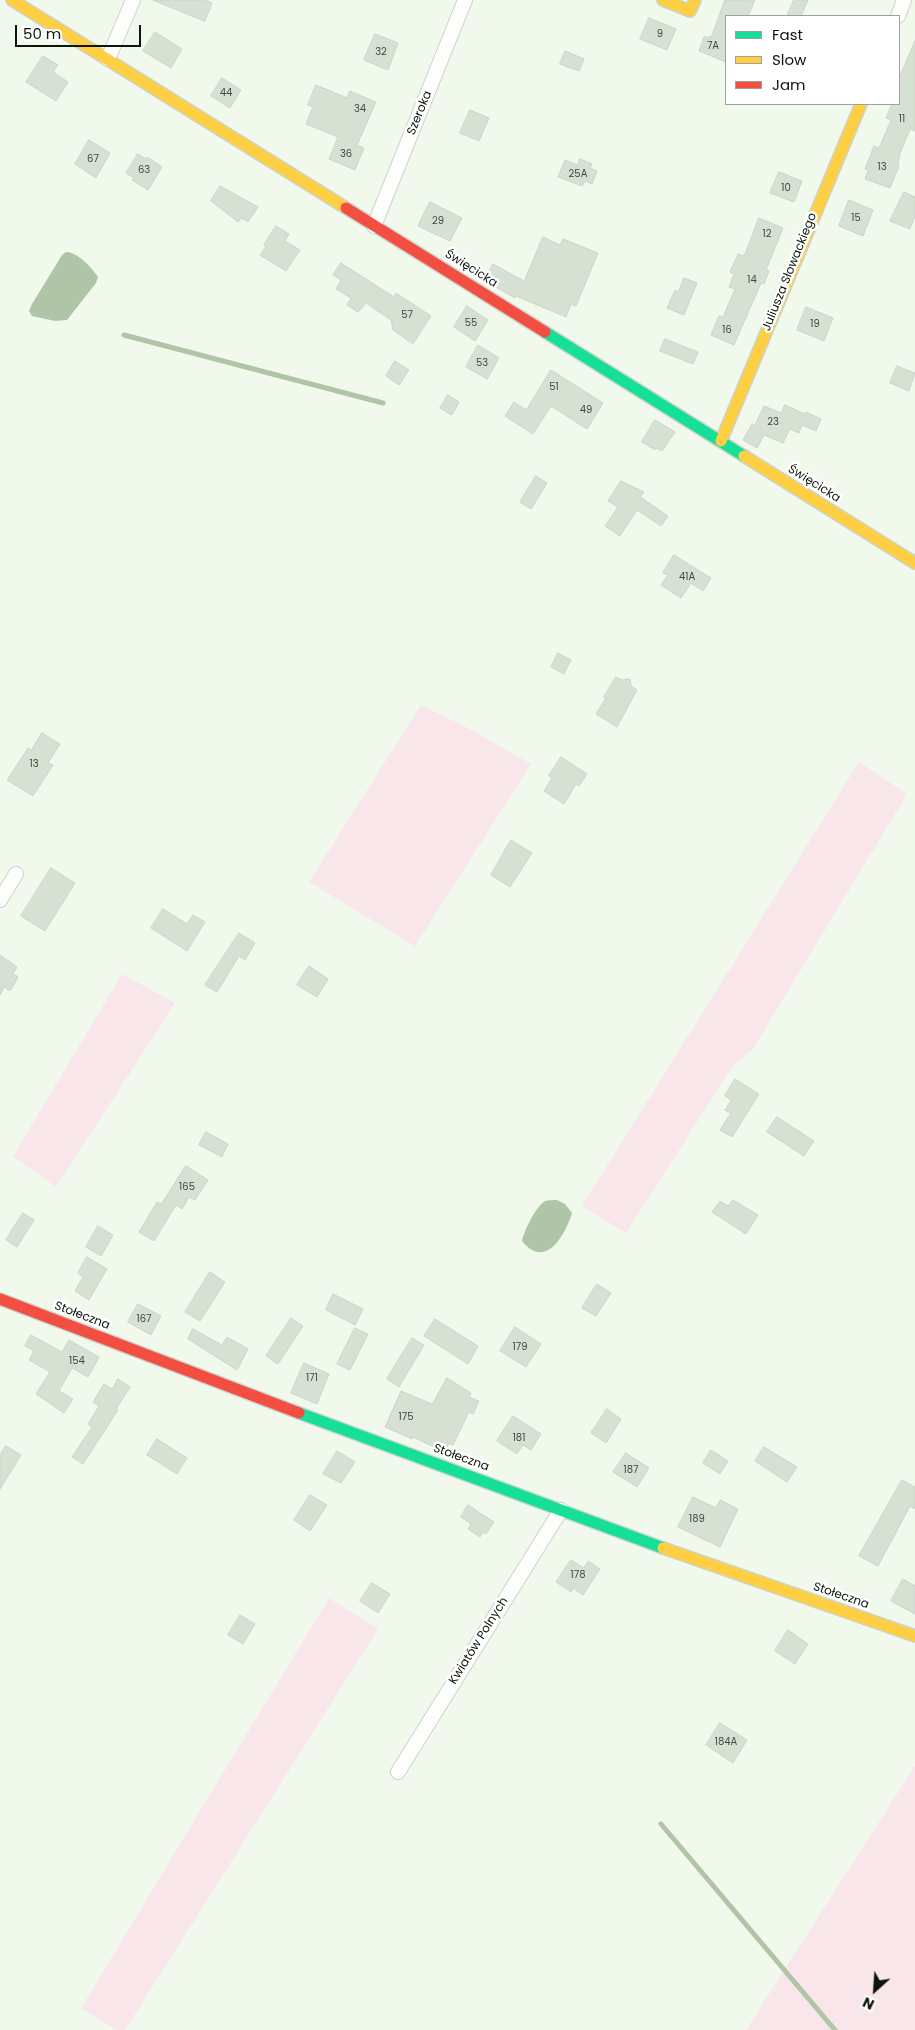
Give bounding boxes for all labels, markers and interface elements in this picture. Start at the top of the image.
scale bar [18,15,144,47]
legend [725,15,900,105]
text: 50 m [23,23,61,44]
text: Fast [772,24,803,45]
house number: 9 [657,28,663,40]
house number: 7A [707,40,719,52]
house number: 32 [375,46,387,58]
text: Slow [772,49,806,70]
text: Jam [772,74,806,95]
house number: 44 [220,87,232,99]
street label: Szeroka [405,89,435,137]
house number: 34 [354,103,366,115]
house number: 11 [899,113,905,125]
house number: 36 [340,148,352,160]
house number: 67 [87,153,99,165]
house number: 13 [877,161,887,173]
house number: 63 [138,164,150,176]
house number: 25A [569,168,587,180]
house number: 10 [781,182,791,194]
street label: Juliusza Słowackiego [760,211,820,333]
house number: 15 [851,212,861,224]
house number: 29 [432,215,444,227]
house number: 12 [763,228,771,240]
street label: Święcicka [442,247,500,291]
house number: 14 [747,274,757,286]
house number: 57 [401,309,413,321]
house number: 55 [465,317,477,329]
house number: 19 [810,318,820,330]
house number: 16 [722,324,732,336]
house number: 53 [476,357,488,369]
house number: 51 [549,381,559,393]
house number: 49 [580,404,592,416]
house number: 23 [767,416,779,428]
street label: Święcicka [785,462,843,506]
house number: 41A [679,571,695,583]
house number: 13 [29,758,39,770]
house number: 165 [179,1181,195,1193]
street label: Stołeczna [52,1299,112,1333]
house number: 167 [136,1313,152,1325]
house number: 179 [513,1341,527,1353]
house number: 154 [69,1355,85,1367]
house number: 171 [306,1372,318,1384]
house number: 175 [399,1411,413,1423]
house number: 181 [513,1432,525,1444]
street label: Stołeczna [431,1441,491,1475]
house number: 187 [624,1464,638,1476]
house number: 189 [689,1513,705,1525]
house number: 178 [571,1569,585,1581]
street label: Stołeczna [811,1580,871,1612]
street label: Kwiatów Polnych [446,1595,512,1687]
house number: 184A [715,1736,737,1748]
north arrow [850,1965,900,2015]
text: N [859,1992,878,2015]

